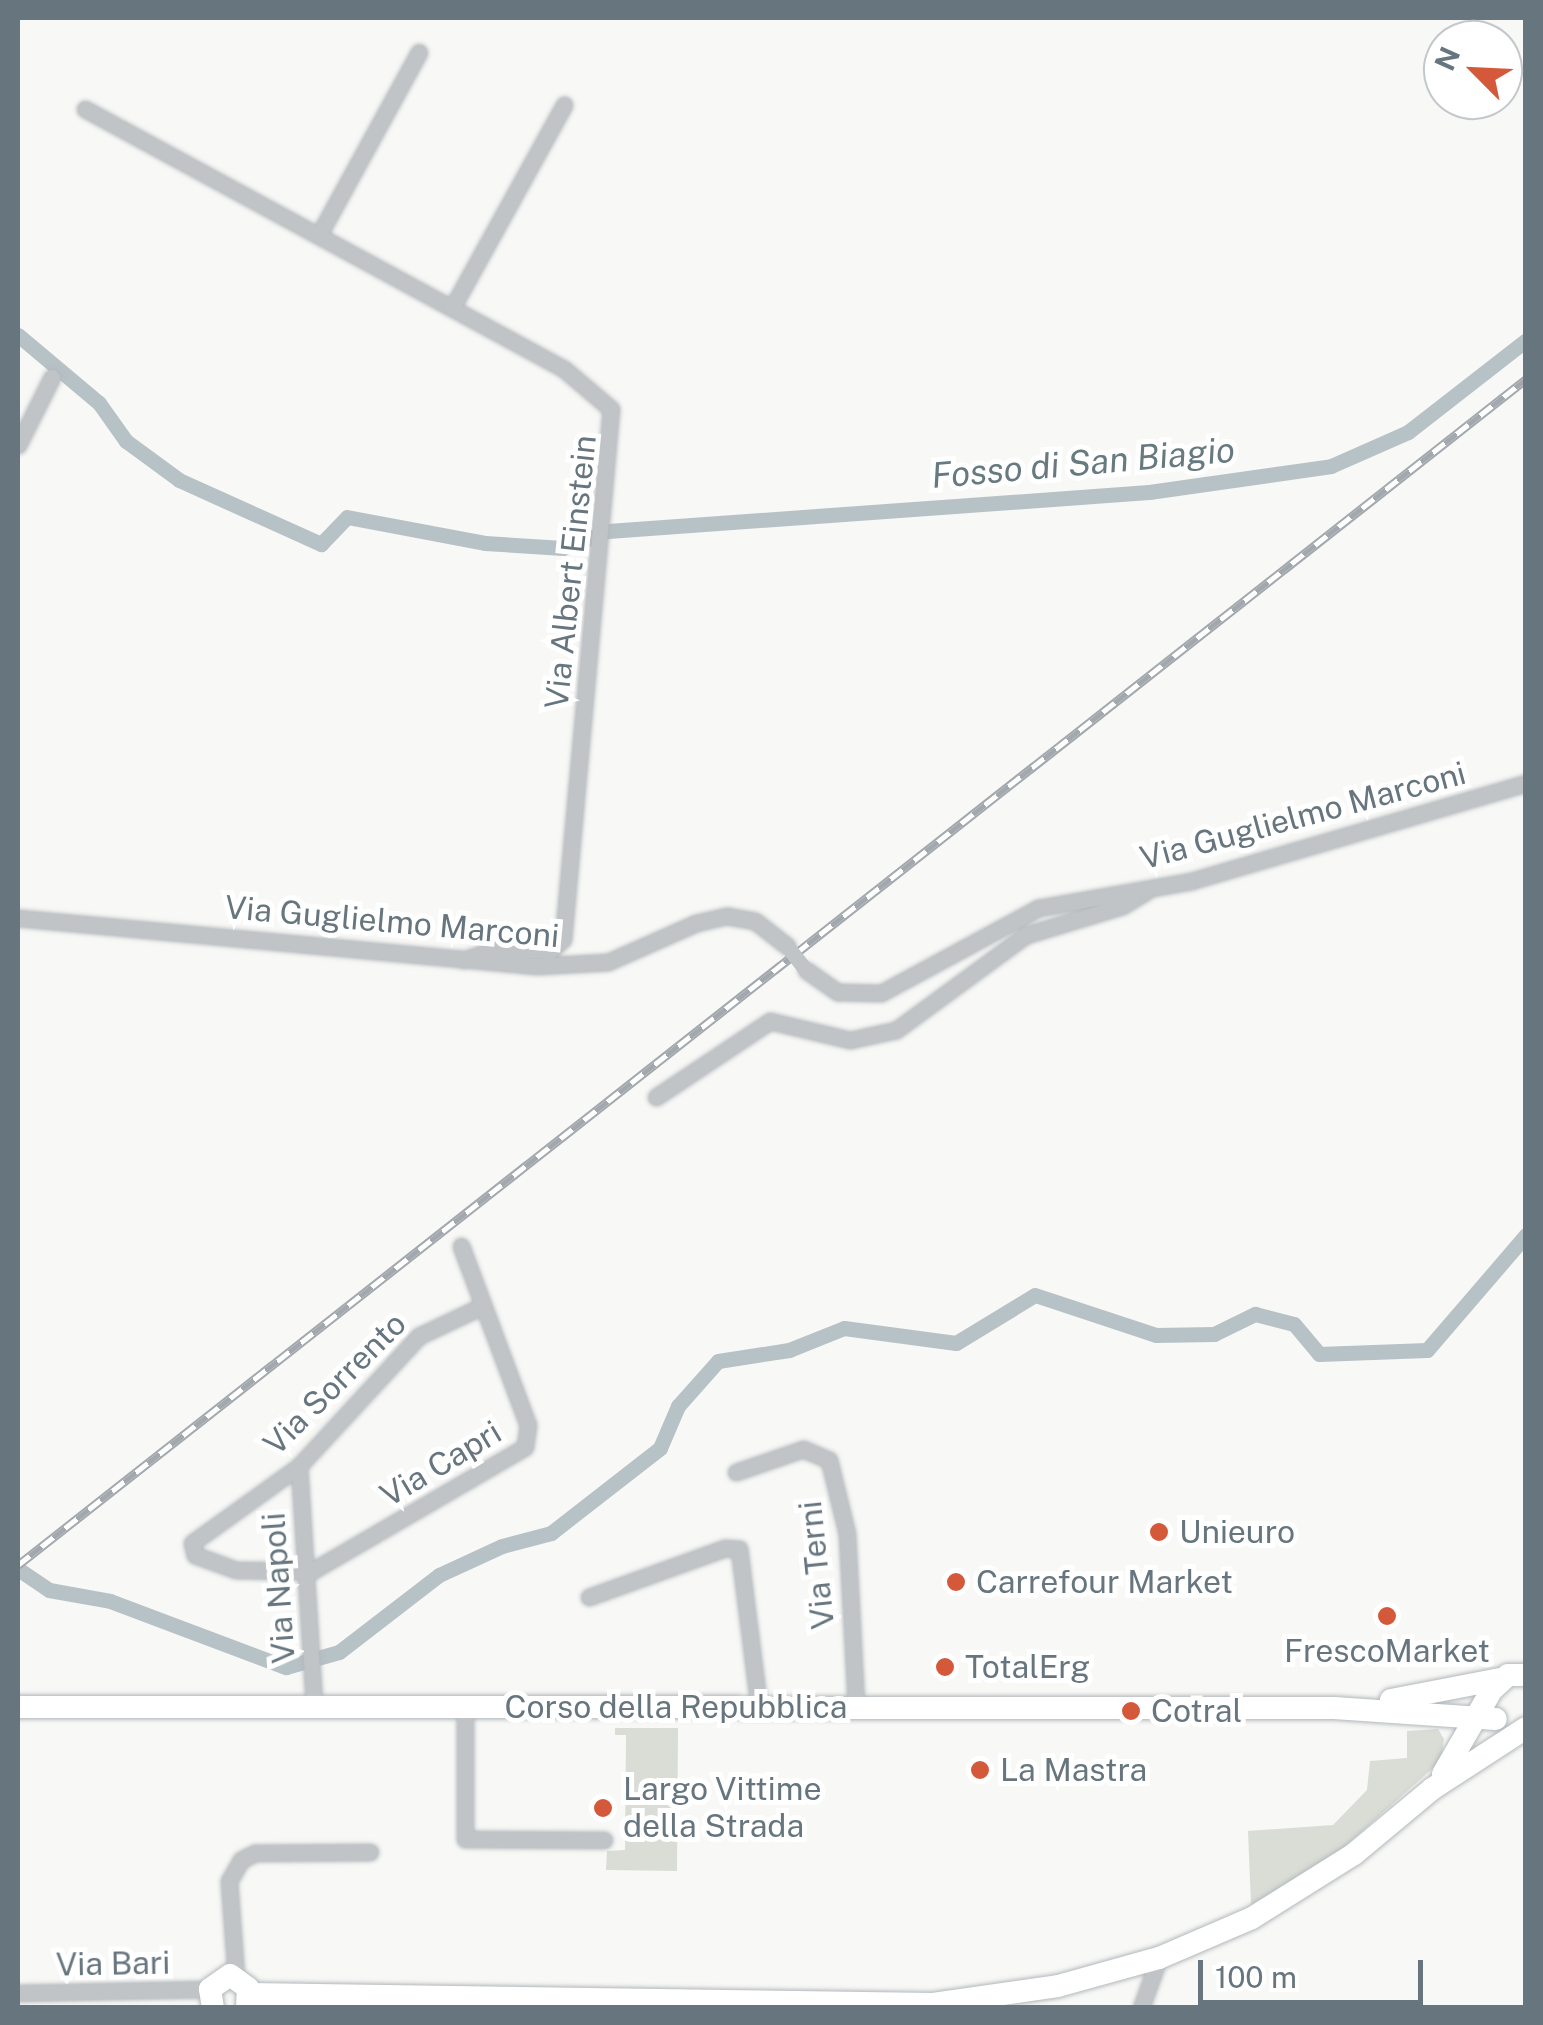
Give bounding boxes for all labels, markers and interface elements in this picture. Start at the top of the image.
north arrow [1423,20,1523,120]
text: N [1427,42,1466,75]
water label: Fosso di San Biagio [929,429,1237,497]
street label: Via Albert Einstein [538,433,604,711]
street label: Via Guglielmo Marconi [1136,754,1470,878]
street label: Via Guglielmo Marconi [223,888,561,956]
street label: Via Sorrento [256,1305,414,1463]
street label: Via Capri [374,1413,508,1515]
street label: Via Terni [791,1499,843,1631]
street label: Via Napoli [255,1511,303,1665]
place label: Unieuro [1179,1513,1295,1551]
marker: Unieuro [1148,1521,1170,1543]
place label: Carrefour Market [976,1563,1233,1601]
marker: Carrefour Market [945,1571,967,1593]
marker: FrescoMarket [1376,1605,1398,1627]
place label: FrescoMarket [1284,1632,1490,1670]
place label: TotalErg [965,1648,1090,1686]
marker: TotalErg [934,1656,956,1678]
street label: Corso della Repubblica [504,1688,848,1726]
place label: Cotral [1151,1692,1242,1730]
marker: Cotral [1120,1700,1142,1722]
place label: La Mastra [1000,1751,1147,1789]
marker: La Mastra [969,1759,991,1781]
place label: Largo Vittime della Strada [623,1771,823,1846]
marker: Largo Vittime della Strada [592,1797,614,1819]
scale bar [1203,1940,1428,2002]
street label: Via Bari [55,1944,171,1984]
text: 100 m [1215,1959,1297,1995]

